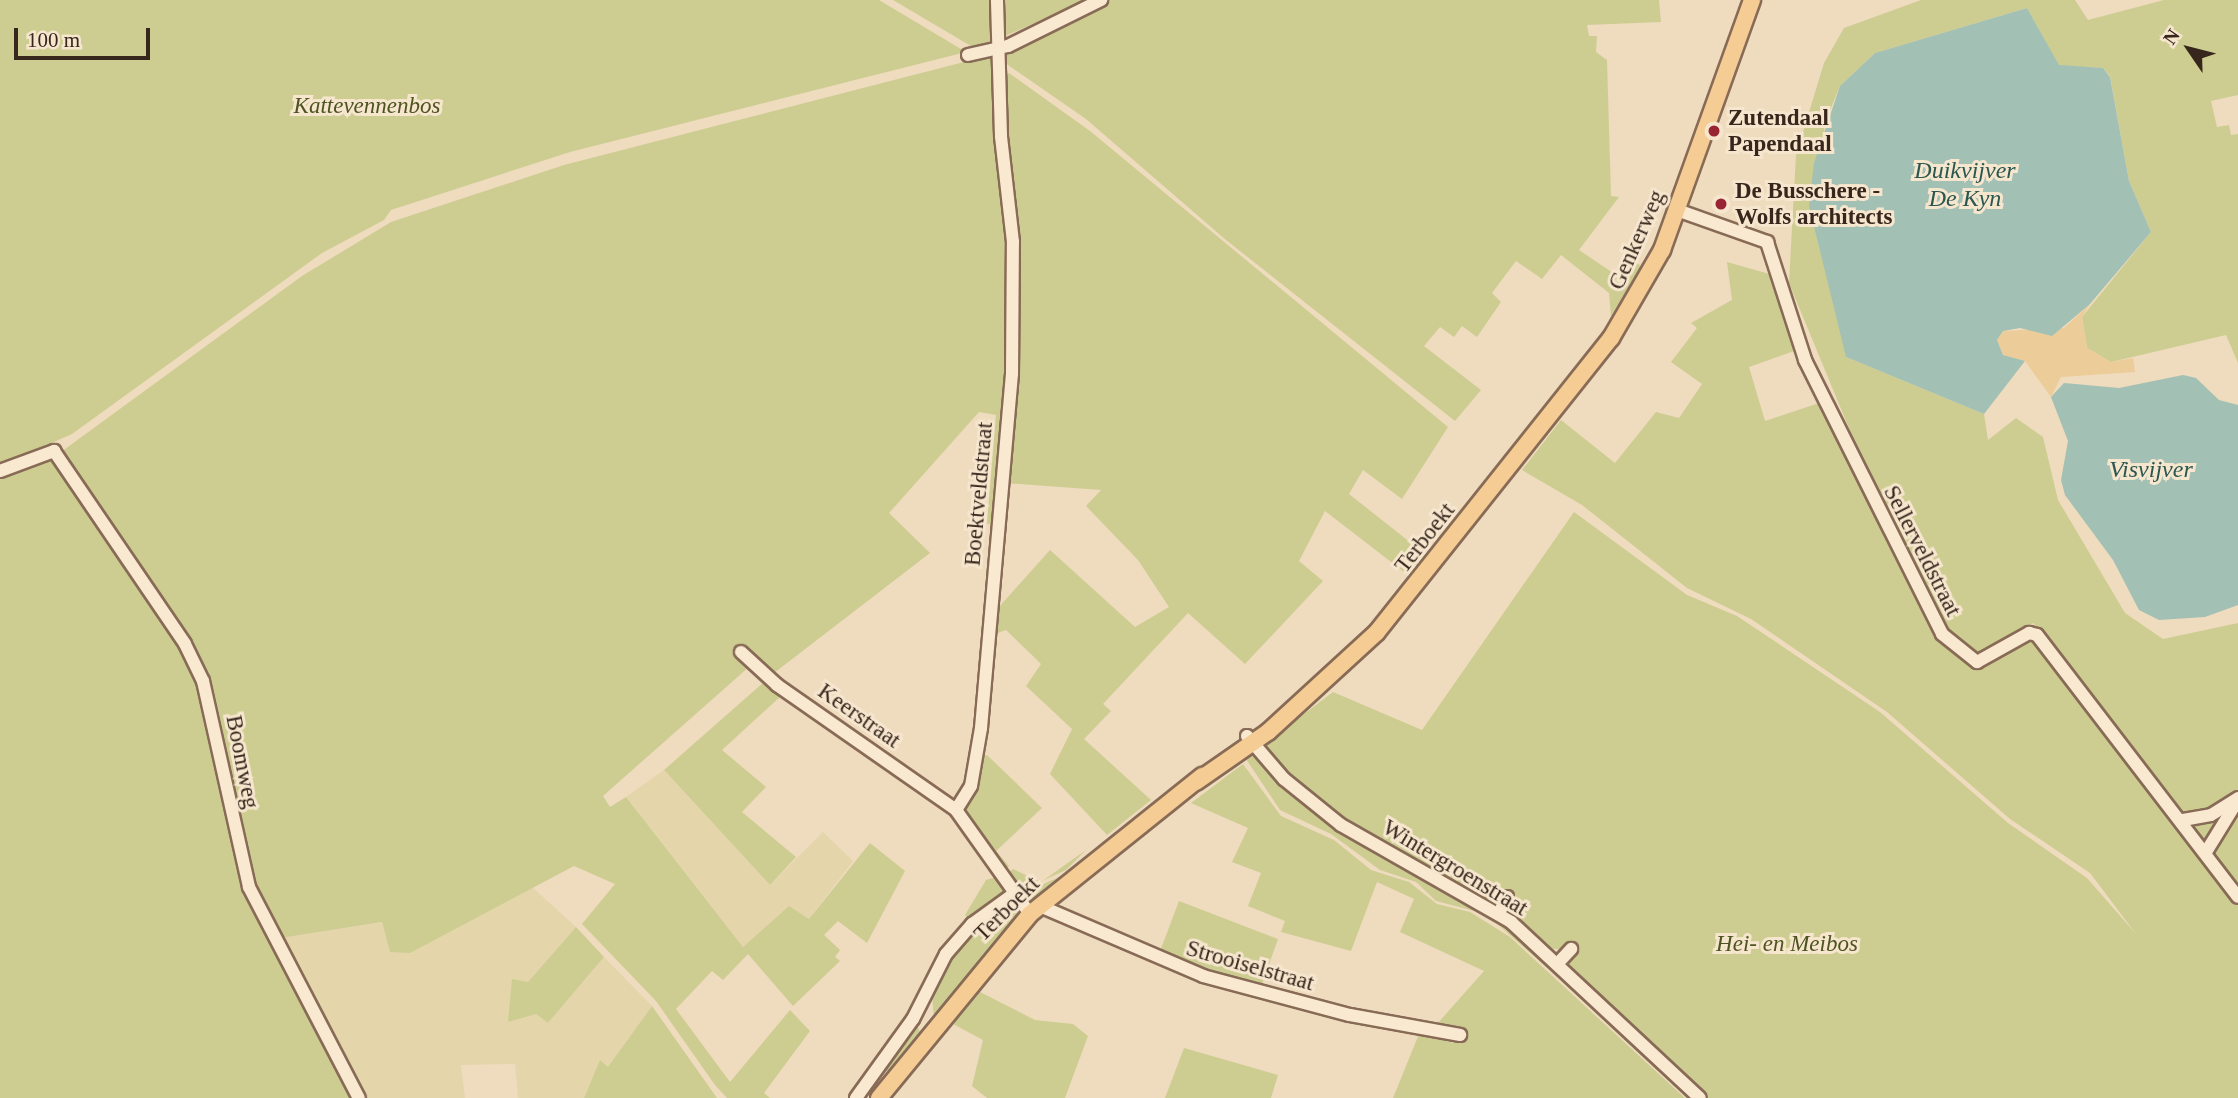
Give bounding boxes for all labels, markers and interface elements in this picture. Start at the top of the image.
scale bar [18,14,154,58]
north arrow [2154,14,2224,84]
text: N [2159,25,2184,48]
text: 100 m [27,28,80,52]
park label: Kattevennenbos [294,92,440,120]
place label: Zutendaal Papendaal [1728,104,1832,158]
marker: Zutendaal Papendaal [1706,123,1722,139]
water label: Duikvijver De Kyn [1914,157,2016,213]
place label: De Busschere - Wolfs architects [1735,177,1892,231]
street label: Genkerweg [1603,186,1671,294]
marker: De Busschere - Wolfs architects [1713,196,1729,212]
street label: Boektveldstraat [959,421,999,567]
water label: Visvijver [2109,456,2193,484]
street label: Sellerveldstraat [1877,481,1967,621]
street label: Terboekt [1389,497,1461,579]
street label: Keerstraat [812,678,906,754]
street label: Boomweg [219,713,265,811]
street label: Wintergroenstraat [1377,814,1533,922]
street label: Terboekt [968,870,1046,948]
park label: Hei- en Meibos [1716,930,1858,958]
street label: Strooiselstraat [1183,935,1317,997]

